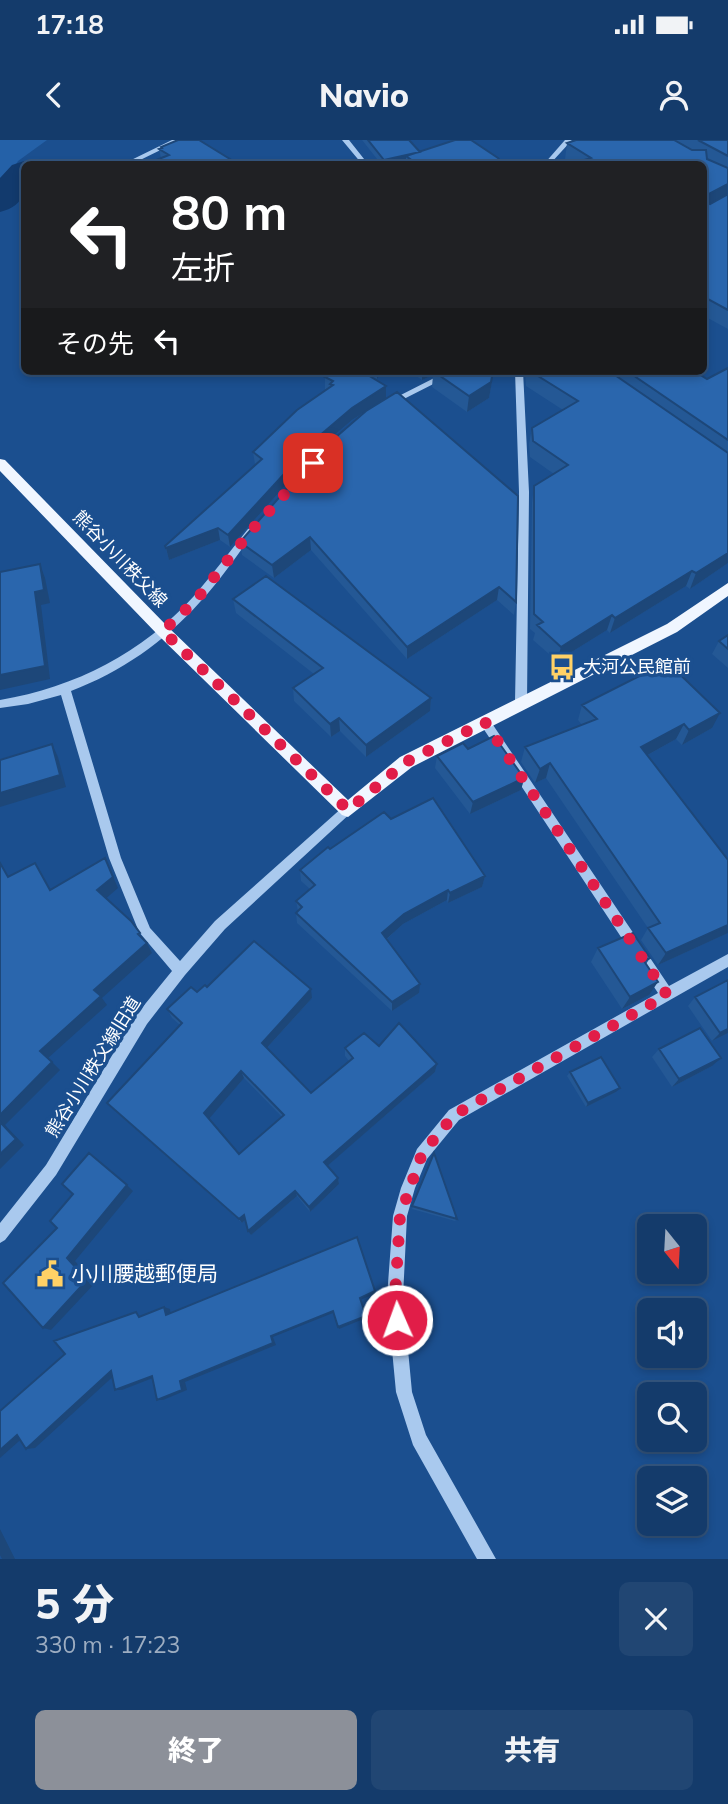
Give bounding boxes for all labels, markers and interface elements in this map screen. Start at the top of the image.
text: 17:18 [35,8,104,41]
text: Navio [319,75,409,115]
icon: back [35,76,73,114]
icon: person [655,76,693,114]
text: 80 m [171,181,287,242]
icon: left [56,189,147,280]
text: 左折 [171,247,235,287]
icon: left [148,322,186,360]
text: その先 [56,327,134,360]
pin [283,433,343,493]
icon: arrive [294,444,332,482]
street label: 熊谷小川秩父線 [68,505,172,612]
bus stop icon: 大河公民館前 [547,652,577,682]
place label: 大河公民館前 [583,655,691,678]
street label: 熊谷小川秩父線旧道 [40,992,145,1142]
north arrow [637,1214,707,1284]
map controls [637,1214,707,1536]
public building icon: 小川腰越郵便局 [35,1259,65,1289]
place label: 小川腰越郵便局 [71,1260,218,1286]
position arrow [360,1283,434,1357]
button: sound [637,1298,707,1368]
button: search [637,1382,707,1452]
button: layers [637,1466,707,1536]
text: 5 分 [35,1577,114,1630]
button: close [619,1582,693,1656]
text: 330 m · 17:23 [35,1630,180,1659]
button: 終了 [35,1710,357,1790]
button: 共有 [371,1710,693,1790]

